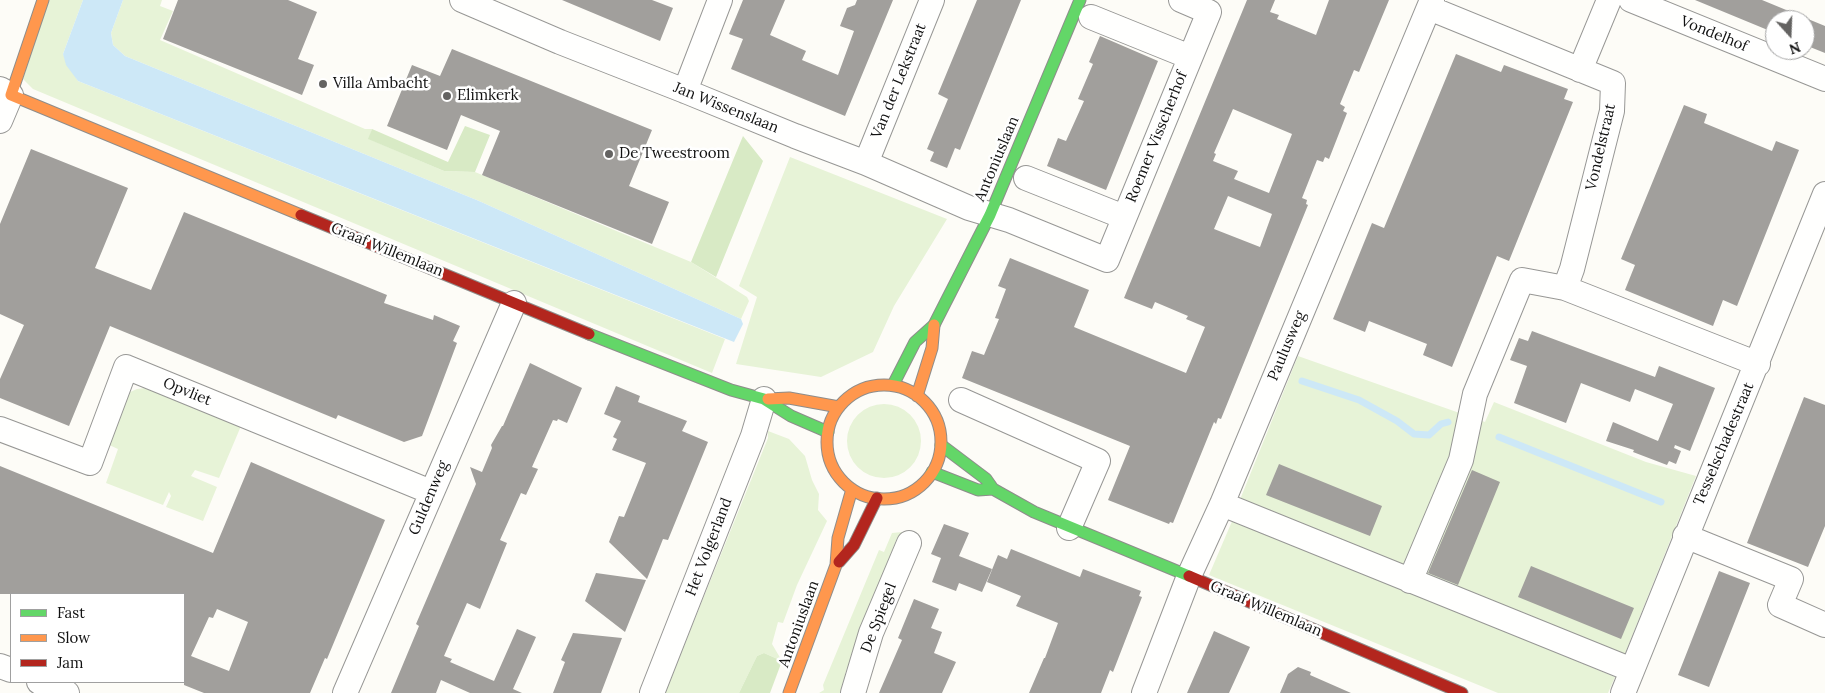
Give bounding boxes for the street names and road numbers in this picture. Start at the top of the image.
street label: Vondelhof [1678,12,1750,56]
street label: Van der Lekstraat [868,21,930,141]
street label: Roemer Visscherhof [1122,69,1192,205]
street label: Jan Wissenslaan [671,79,781,137]
street label: Vondelstraat [1582,102,1620,192]
street label: Antoniuslaan [971,114,1023,204]
street label: Graaf Willemlaan [328,219,446,281]
street label: Paulusweg [1264,309,1310,383]
street label: Opvliet [160,374,214,410]
street label: Tesselschadestraat [1690,380,1758,508]
street label: Guldenweg [405,458,453,538]
street label: Het Volgerland [682,495,736,599]
street label: Graaf Willemlaan [1207,577,1325,641]
street label: Antoniuslaan [775,578,823,670]
street label: De Spiegel [857,581,901,655]

